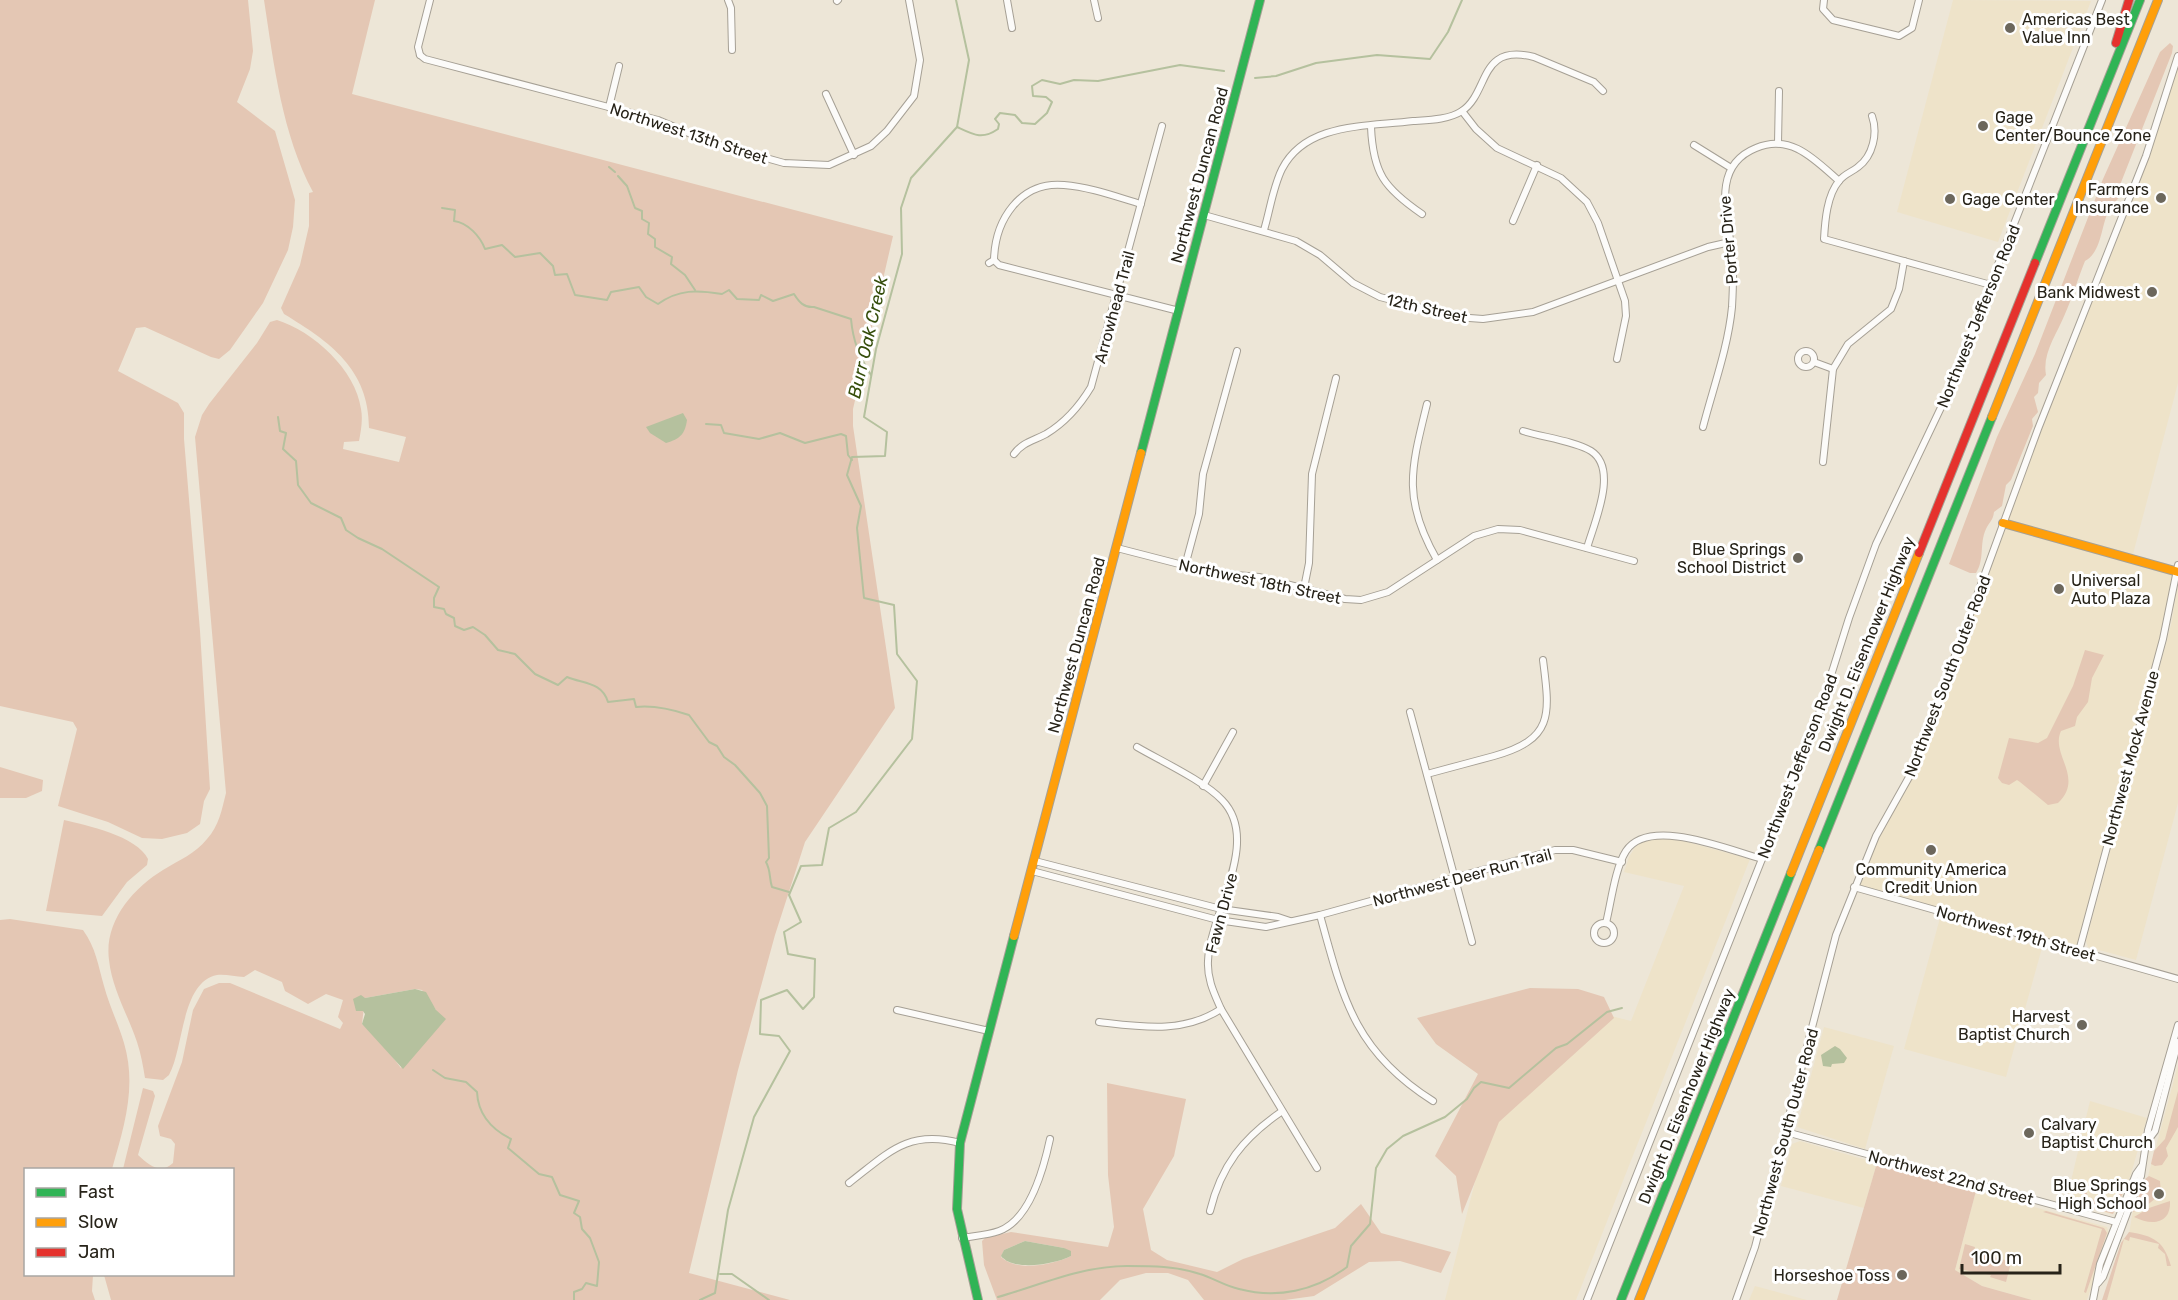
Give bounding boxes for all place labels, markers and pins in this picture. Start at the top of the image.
place label: Americas Best Value Inn [2022,10,2130,47]
marker: Americas Best Value Inn [2003,21,2017,35]
place label: Gage Center/Bounce Zone [1995,108,2151,145]
marker: Gage Center/Bounce Zone [1976,119,1990,133]
place label: Farmers Insurance [2075,180,2149,217]
place label: Gage Center [1962,190,2055,209]
marker: Farmers Insurance [2154,191,2168,205]
marker: Gage Center [1943,192,1957,206]
place label: Bank Midwest [2037,283,2140,302]
marker: Bank Midwest [2145,285,2159,299]
place label: Blue Springs School District [1677,540,1786,577]
marker: Blue Springs School District [1791,551,1805,565]
place label: Universal Auto Plaza [2071,571,2151,608]
marker: Universal Auto Plaza [2052,582,2066,596]
marker: Community America Credit Union [1924,843,1938,857]
place label: Community America Credit Union [1855,860,2007,897]
place label: Harvest Baptist Church [1958,1007,2070,1044]
marker: Harvest Baptist Church [2075,1018,2089,1032]
place label: Calvary Baptist Church [2041,1115,2153,1152]
marker: Calvary Baptist Church [2022,1126,2036,1140]
place label: Blue Springs High School [2053,1176,2147,1213]
marker: Blue Springs High School [2152,1187,2166,1201]
place label: Horseshoe Toss [1773,1266,1890,1285]
marker: Horseshoe Toss [1895,1268,1909,1282]

